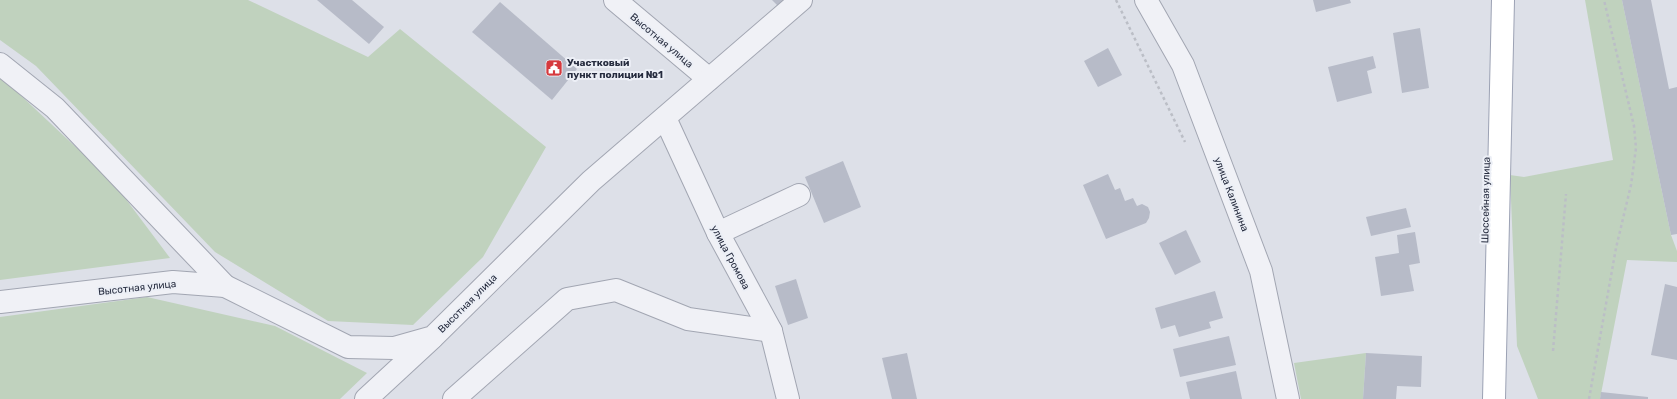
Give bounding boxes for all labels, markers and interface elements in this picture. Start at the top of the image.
street label: Высотная улица [627,11,695,71]
place label: Участковый пункт полиции №1 [567,57,663,81]
public building icon: Участковый пункт полиции №1 [544,58,564,78]
street label: улица Калинина [1211,155,1251,233]
street label: Шоссейная улица [1479,157,1493,243]
street label: улица Громова [708,223,752,292]
street label: Высотная улица [436,272,500,336]
street label: Высотная улица [97,278,177,298]

